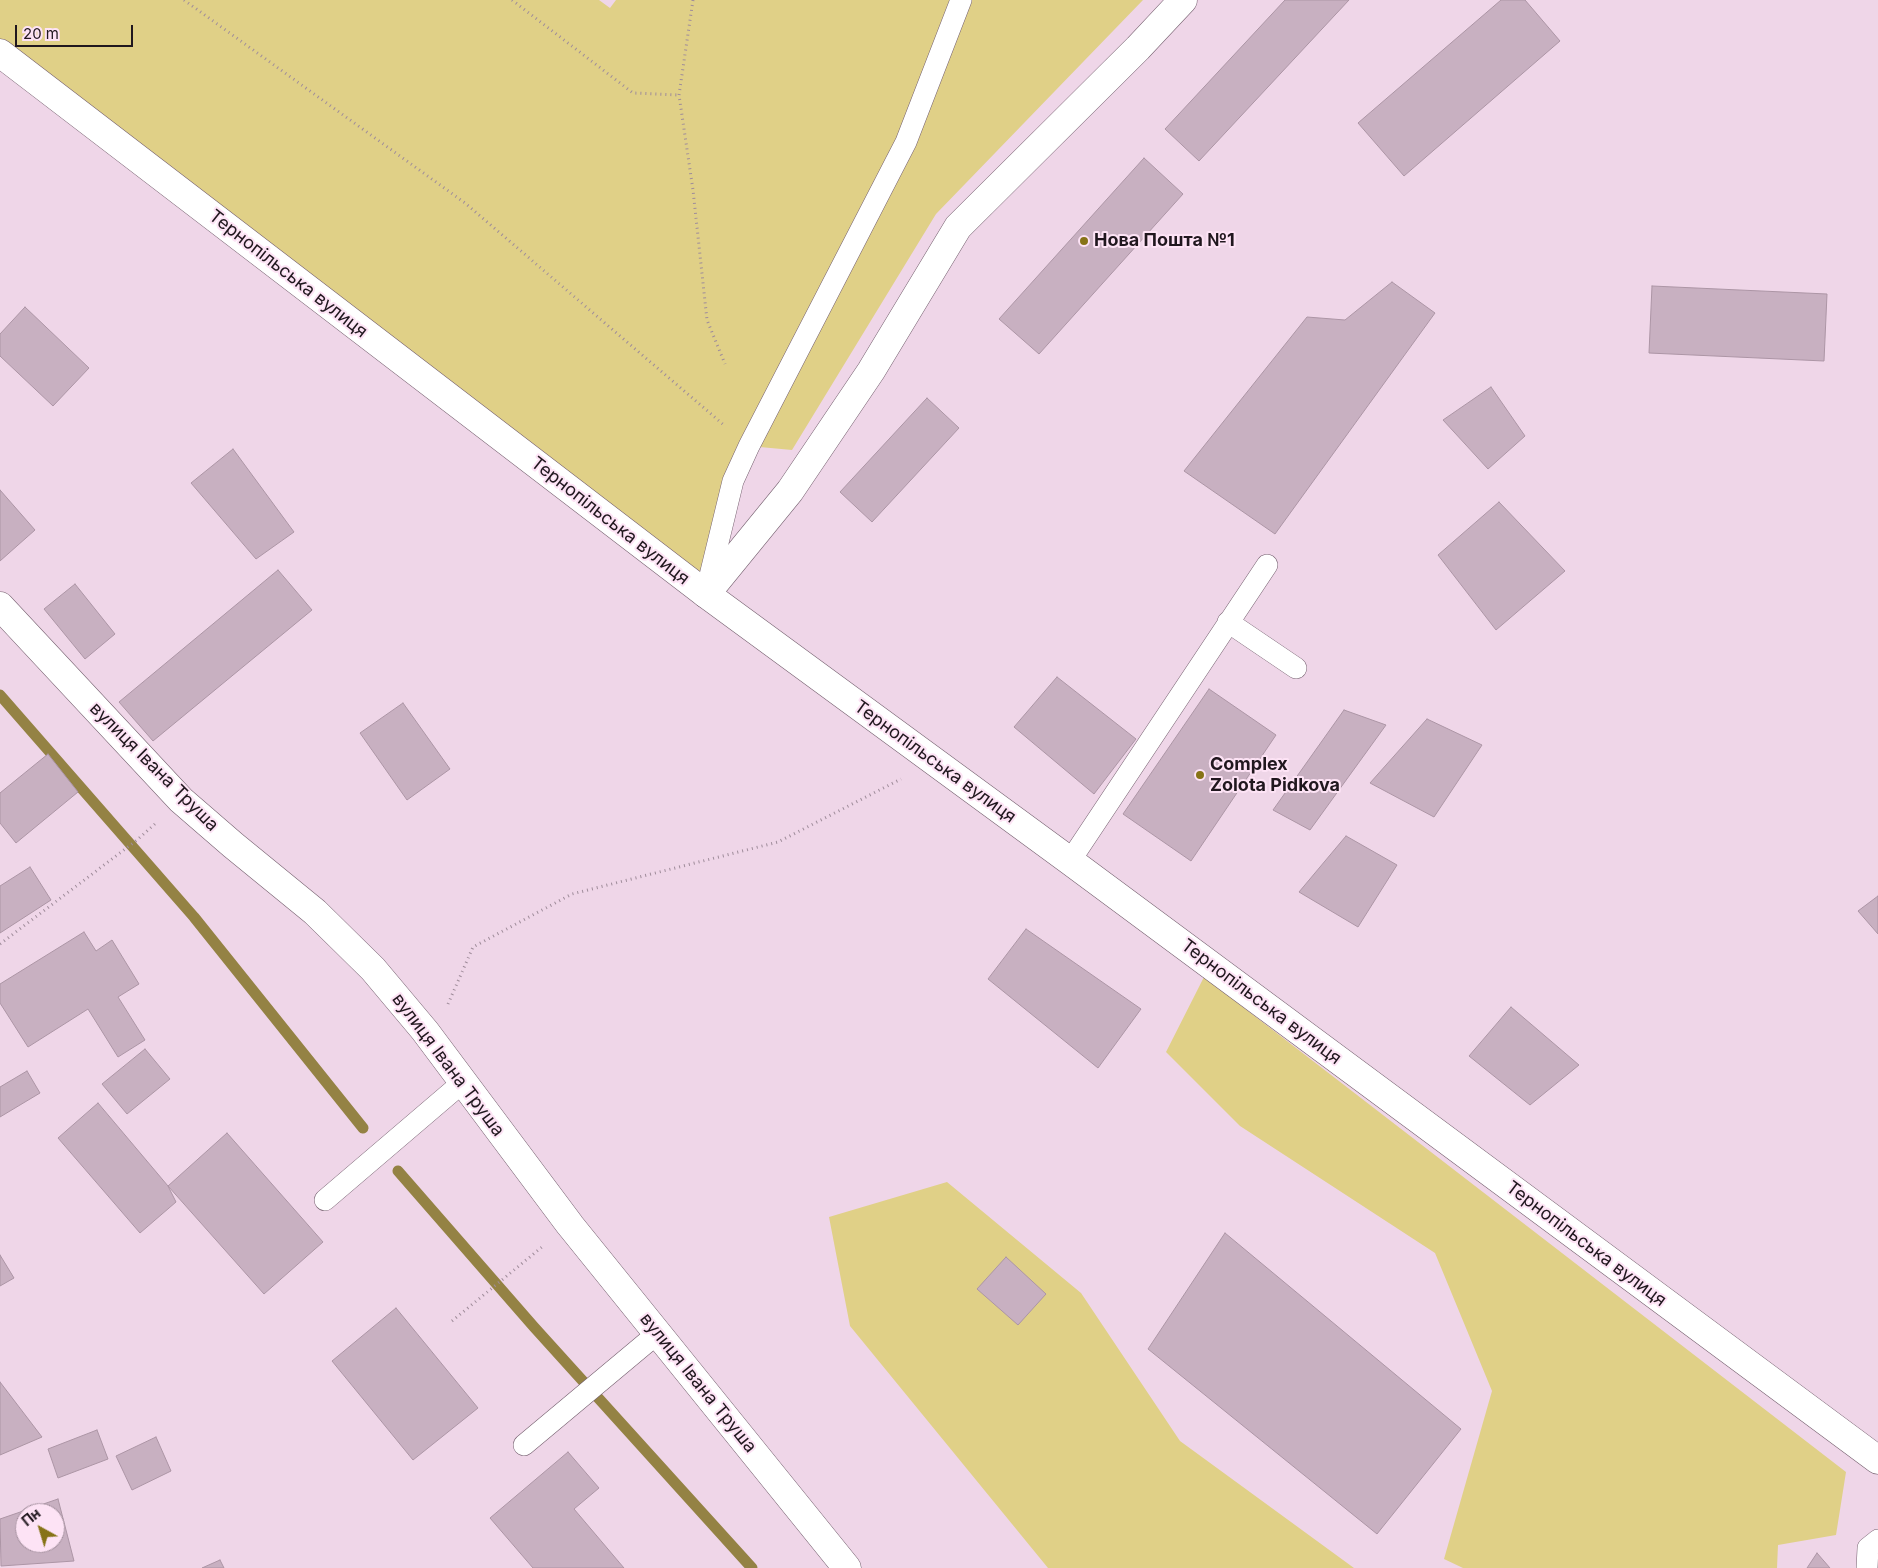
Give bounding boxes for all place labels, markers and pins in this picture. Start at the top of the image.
place label: Нова Пошта №1 [1094,230,1235,252]
marker: Нова Пошта №1 [1078,235,1090,247]
place label: Complex Zolota Pidkova [1210,754,1340,796]
marker: Complex Zolota Pidkova [1194,769,1206,781]

